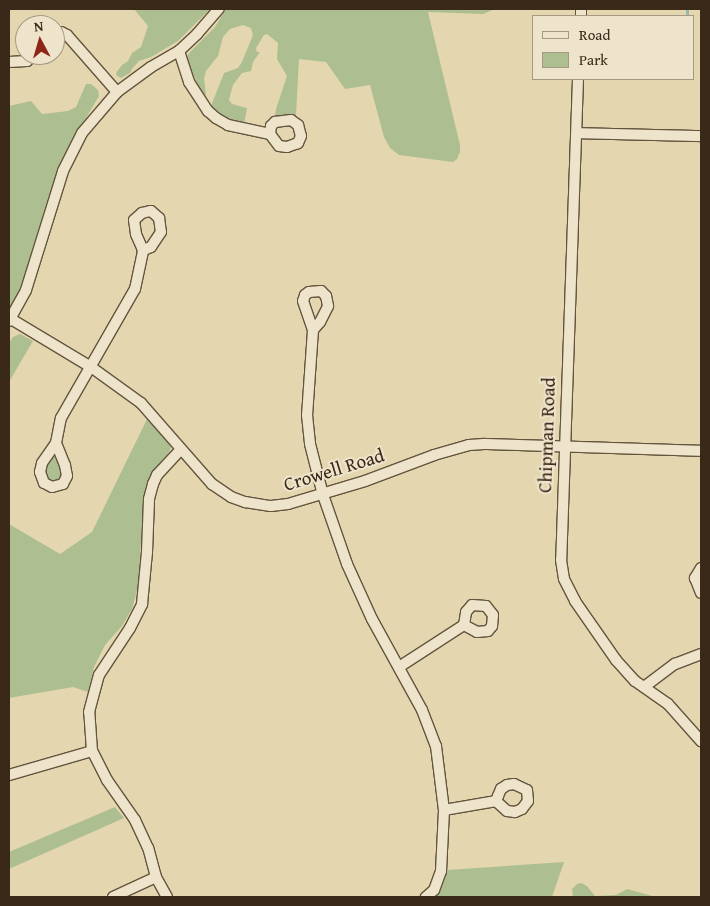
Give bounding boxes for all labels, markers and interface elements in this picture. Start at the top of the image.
north arrow [15,15,65,65]
legend [532,15,695,80]
text: N [33,16,44,37]
text: Road [579,24,610,45]
text: Park [579,49,608,70]
street label: Chipman Road [534,377,560,493]
street label: Crowell Road [281,444,387,496]

